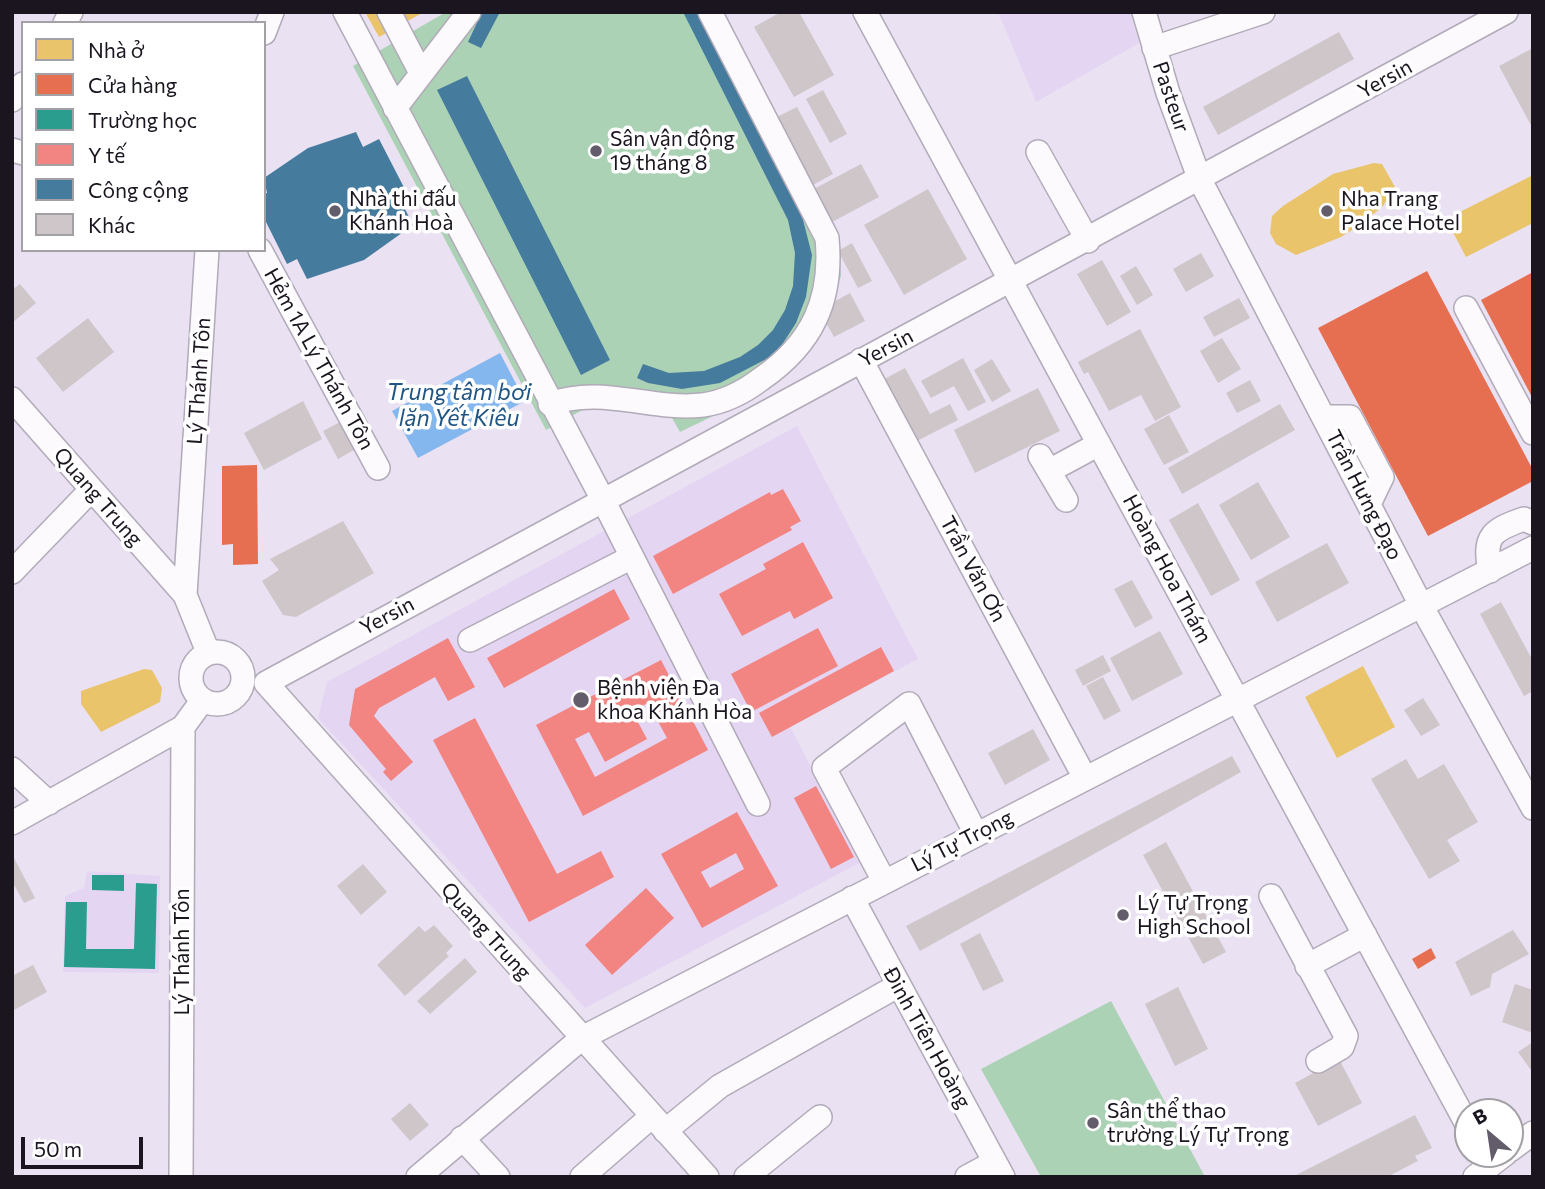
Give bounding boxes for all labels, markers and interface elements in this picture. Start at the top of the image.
legend [21,21,266,252]
text: Nhà ở [88,37,144,62]
street label: Yersin [1354,54,1416,104]
street label: Pasteur [1147,58,1195,136]
text: Cửa hàng [88,72,177,97]
text: Trường học [88,107,197,132]
place label: Sân vận động 19 tháng 8 [610,126,735,176]
text: Y tế [88,142,125,167]
marker: Sân vận động 19 tháng 8 [588,143,604,159]
text: Công cộng [88,177,189,202]
place label: Nhà thi đấu Khánh Hoà [349,186,457,236]
place label: Nha Trang Palace Hotel [1341,186,1460,236]
marker: Nhà thi đấu Khánh Hoà [327,203,343,219]
marker: Nha Trang Palace Hotel [1319,203,1335,219]
text: Khác [88,212,135,237]
street label: Hẻm 1A Lý Thánh Tôn [259,264,379,454]
street label: Lý Thánh Tôn [182,317,216,445]
street label: Yersin [855,323,917,373]
water label: Trung tâm bơi lặn Yết Kiêu [387,378,531,432]
street label: Trần Hưng Đạo [1320,426,1408,564]
street label: Quang Trung [48,442,148,552]
street label: Hoàng Hoa Thám [1117,490,1217,648]
street label: Trần Văn Ơn [935,512,1011,626]
street label: Yersin [356,591,418,641]
place label: Bệnh viện Đa khoa Khánh Hòa [597,675,752,725]
marker: Bệnh viện Đa khoa Khánh Hòa [571,690,591,710]
street label: Lý Tự Trọng [907,805,1017,877]
street label: Quang Trung [436,877,536,985]
street label: Lý Thánh Tôn [169,888,195,1016]
place label: Lý Tự Trọng High School [1137,890,1251,940]
marker: Lý Tự Trọng High School [1115,907,1131,923]
street label: Đinh Tiên Hoàng [878,963,976,1113]
place label: Sân thể thao trường Lý Tự Trọng [1107,1098,1289,1148]
north arrow [1454,1098,1524,1168]
text: B [1468,1103,1491,1129]
marker: Sân thể thao trường Lý Tự Trọng [1085,1115,1101,1131]
scale bar [24,1122,147,1166]
text: 50 m [34,1136,82,1161]

